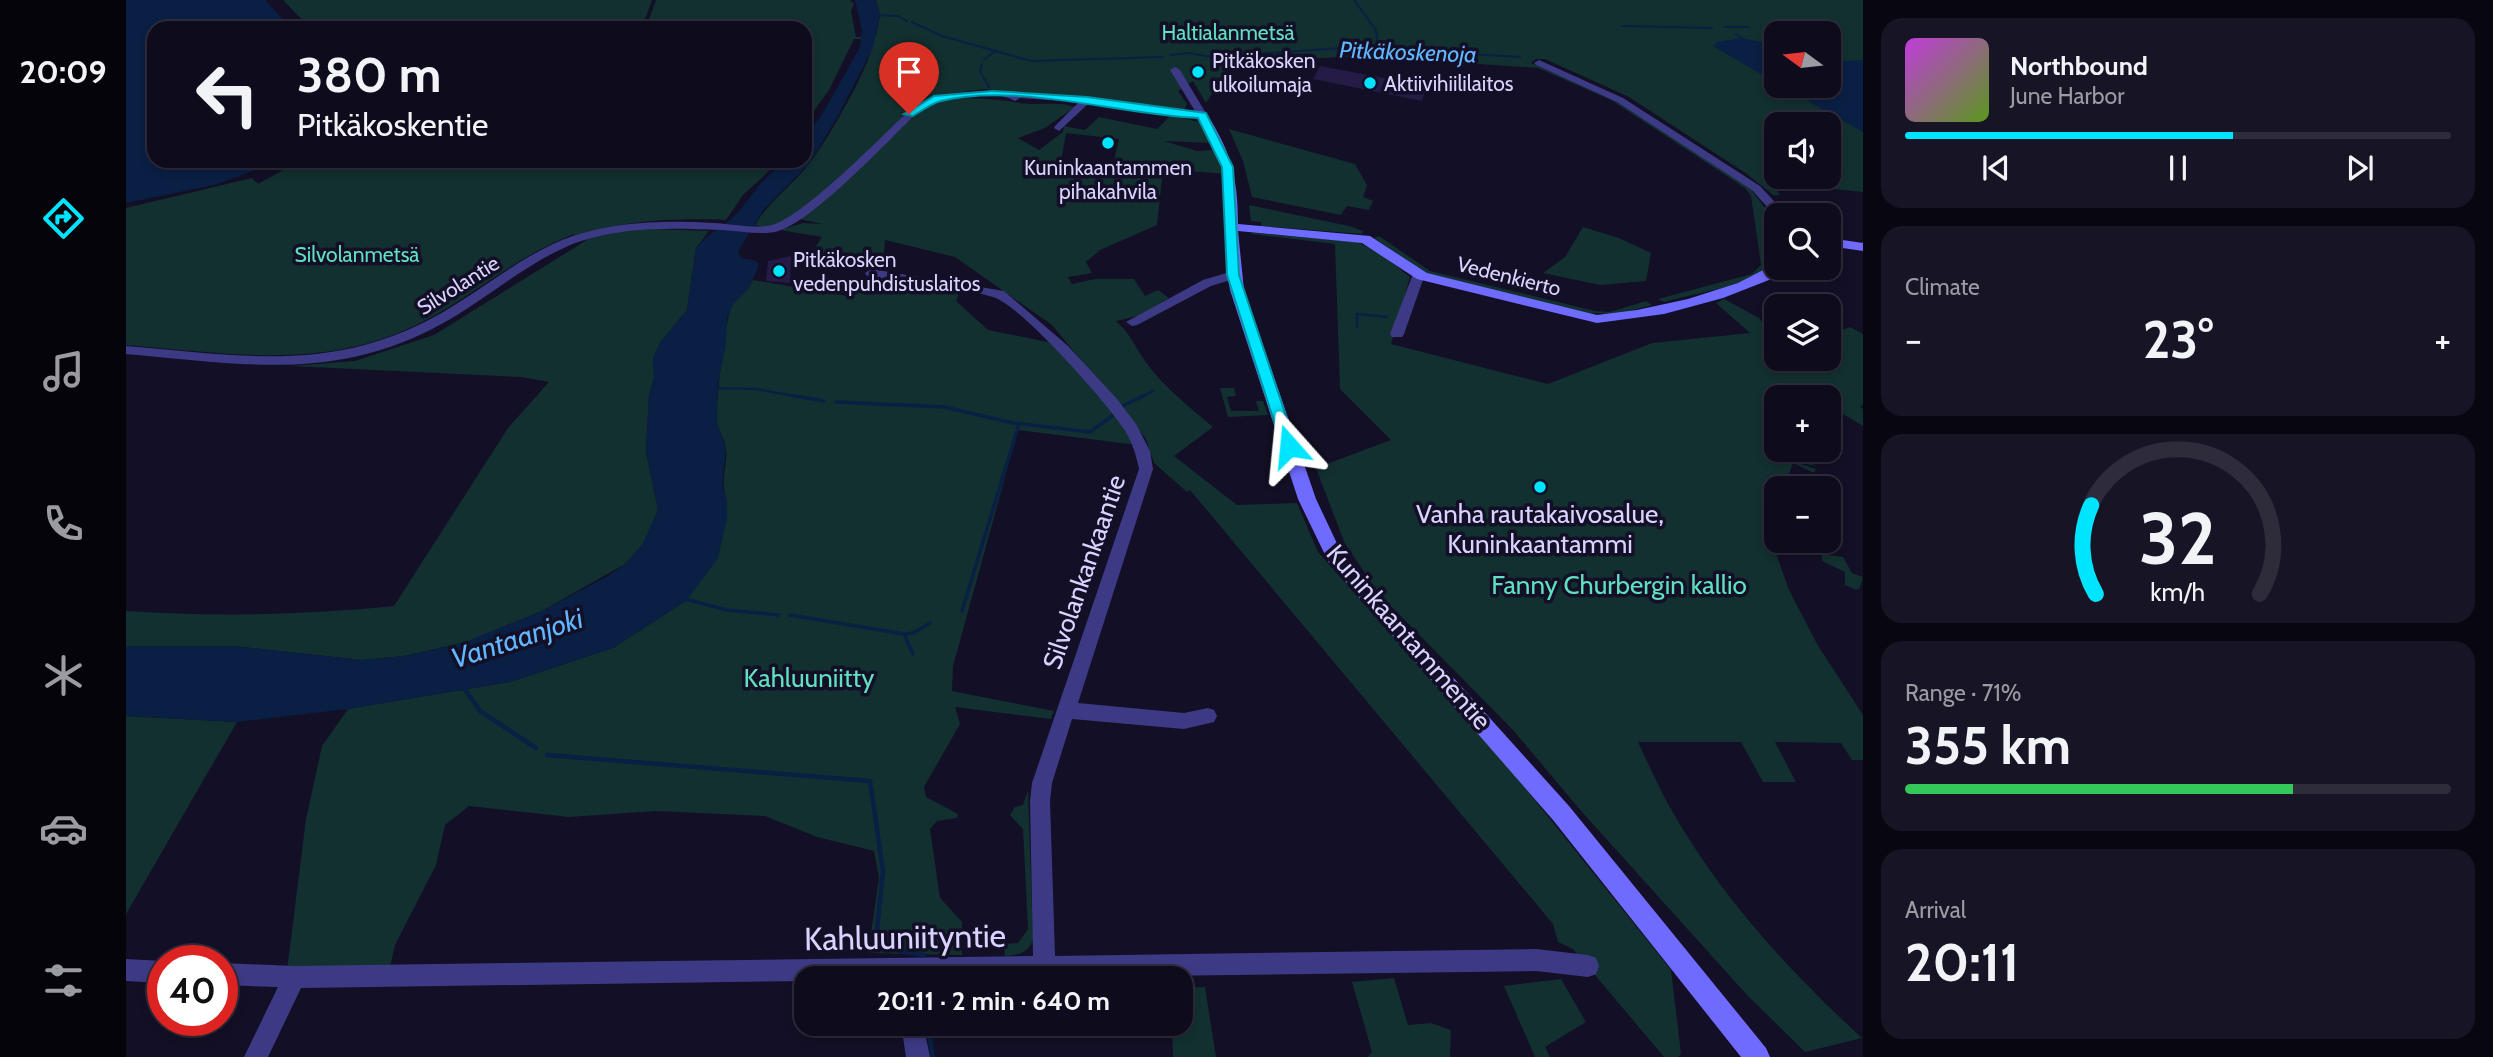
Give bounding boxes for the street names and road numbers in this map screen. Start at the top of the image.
street label: Silvolantie [412,250,504,320]
street label: Vedenkierto [1454,251,1564,301]
street label: Silvolankankaantie [1036,471,1132,673]
street label: Kuninkaantammentie [1320,538,1498,736]
street label: Kahluuniityntie [804,916,1006,958]

